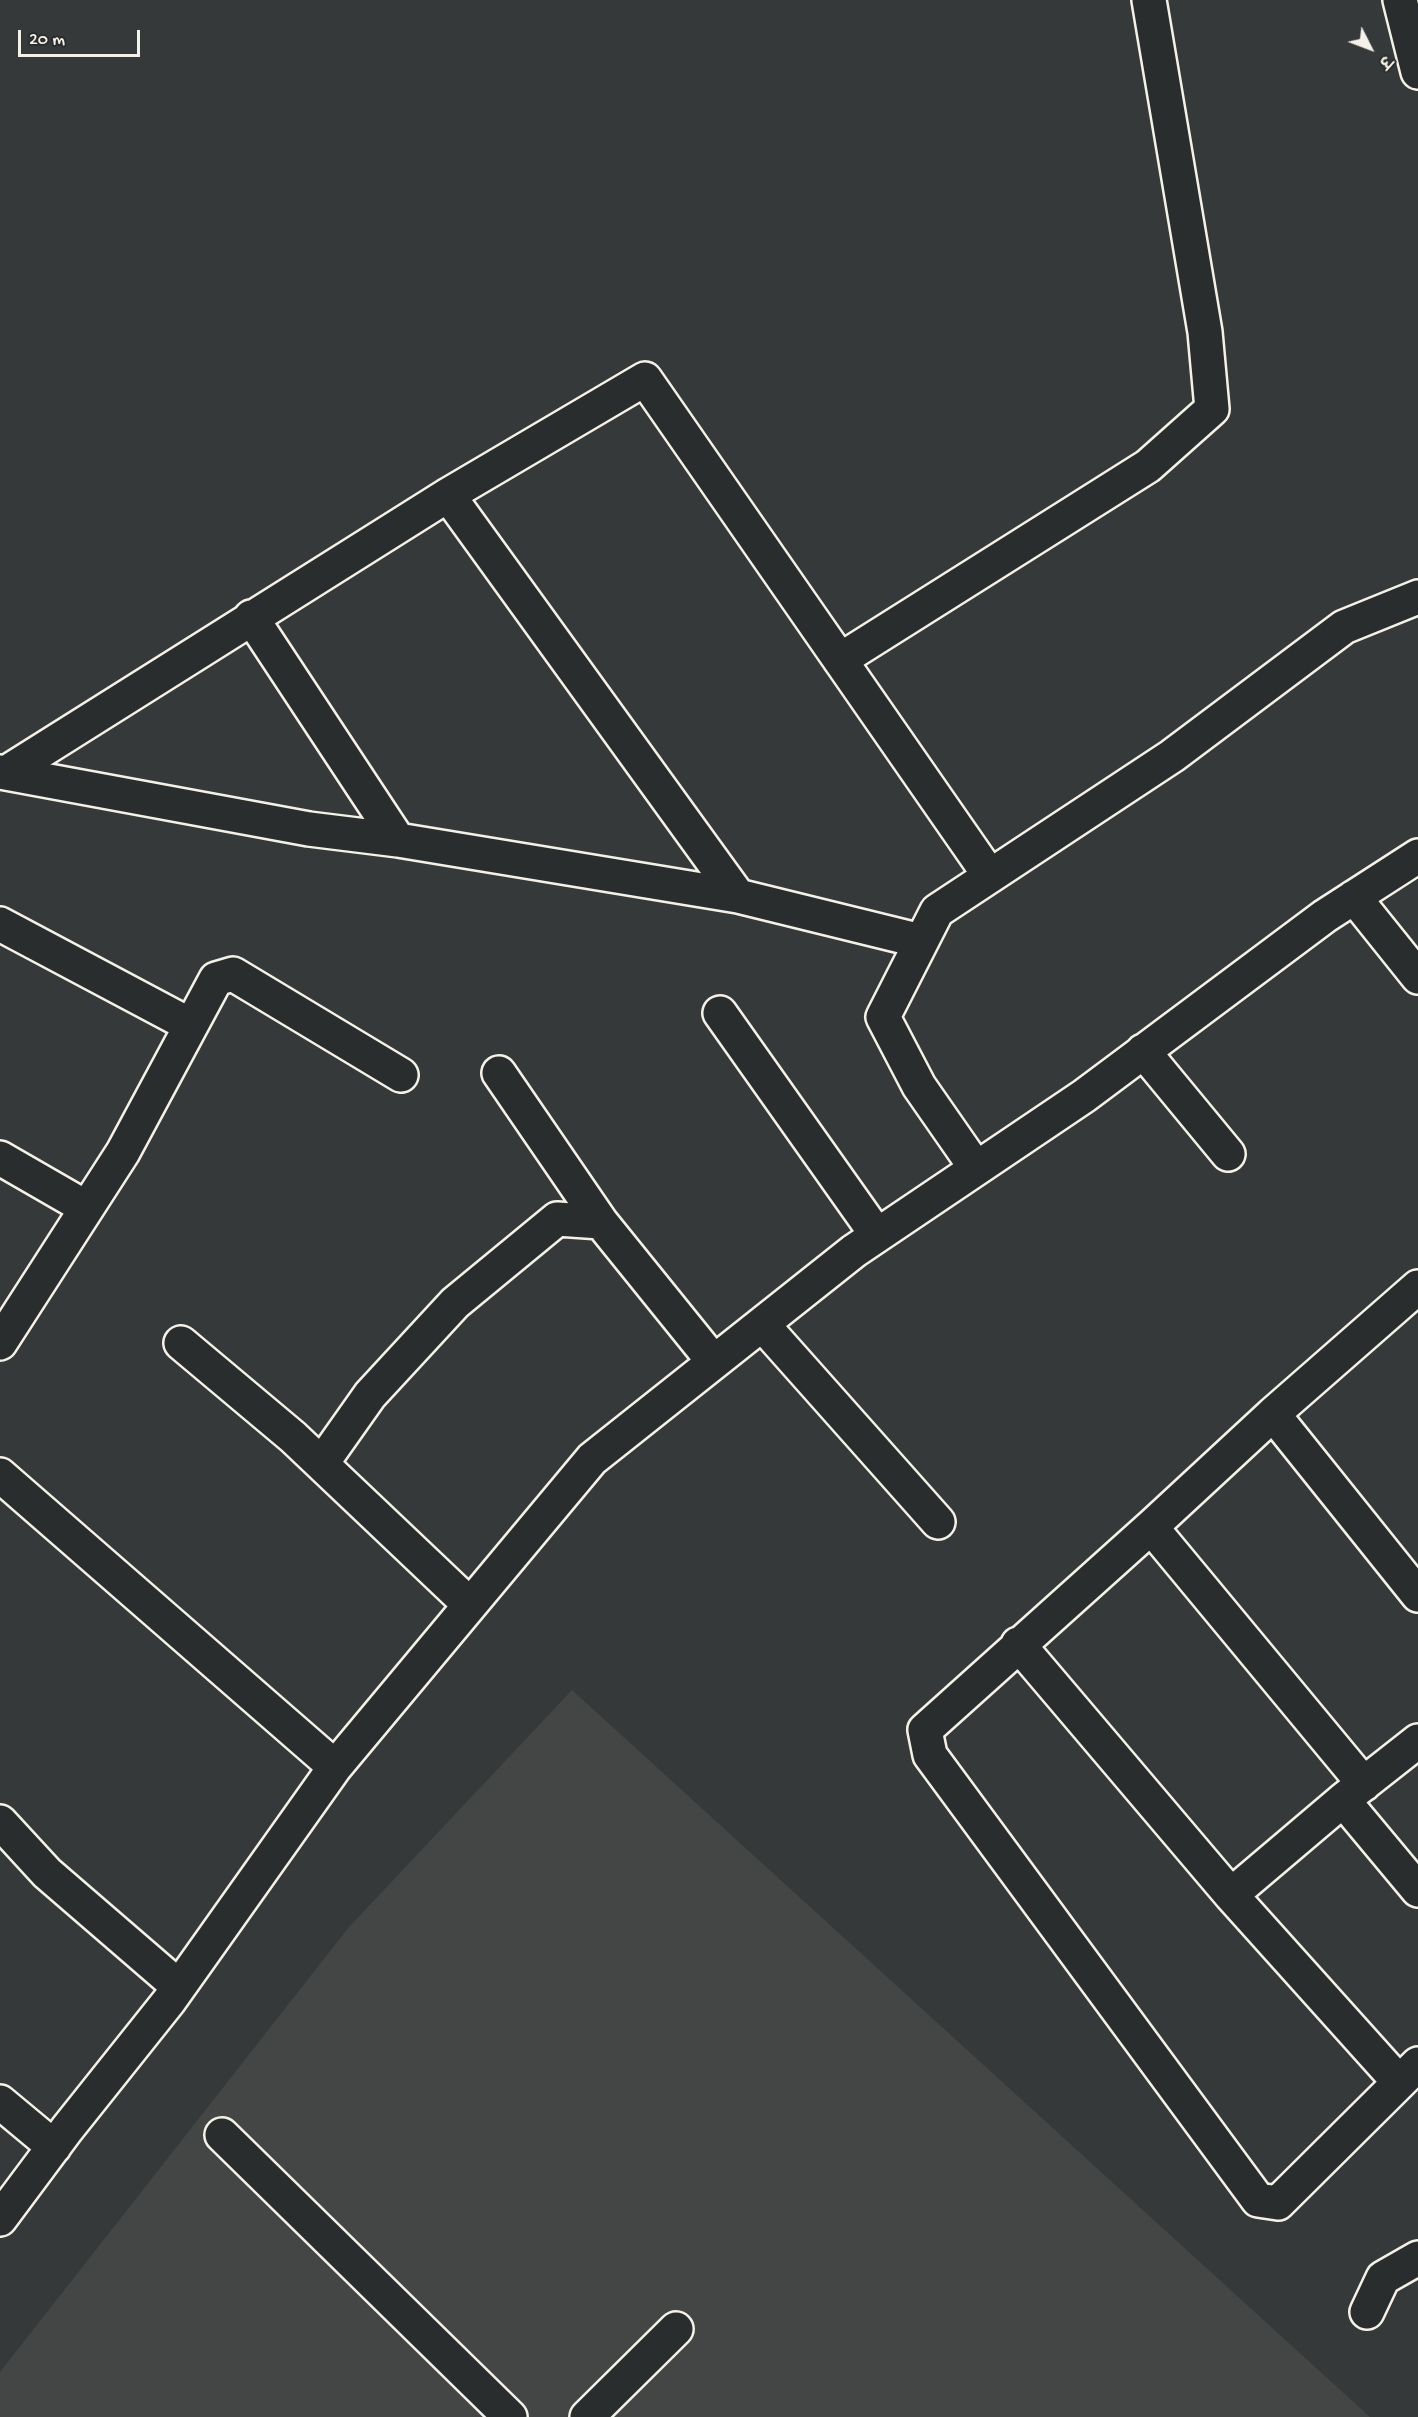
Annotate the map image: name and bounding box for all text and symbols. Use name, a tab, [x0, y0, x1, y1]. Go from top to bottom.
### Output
scale bar	[21, 18, 142, 56]
north arrow	[1340, 18, 1400, 78]
text: 20 m	[29, 30, 65, 51]
text: उ	[1373, 50, 1394, 71]

